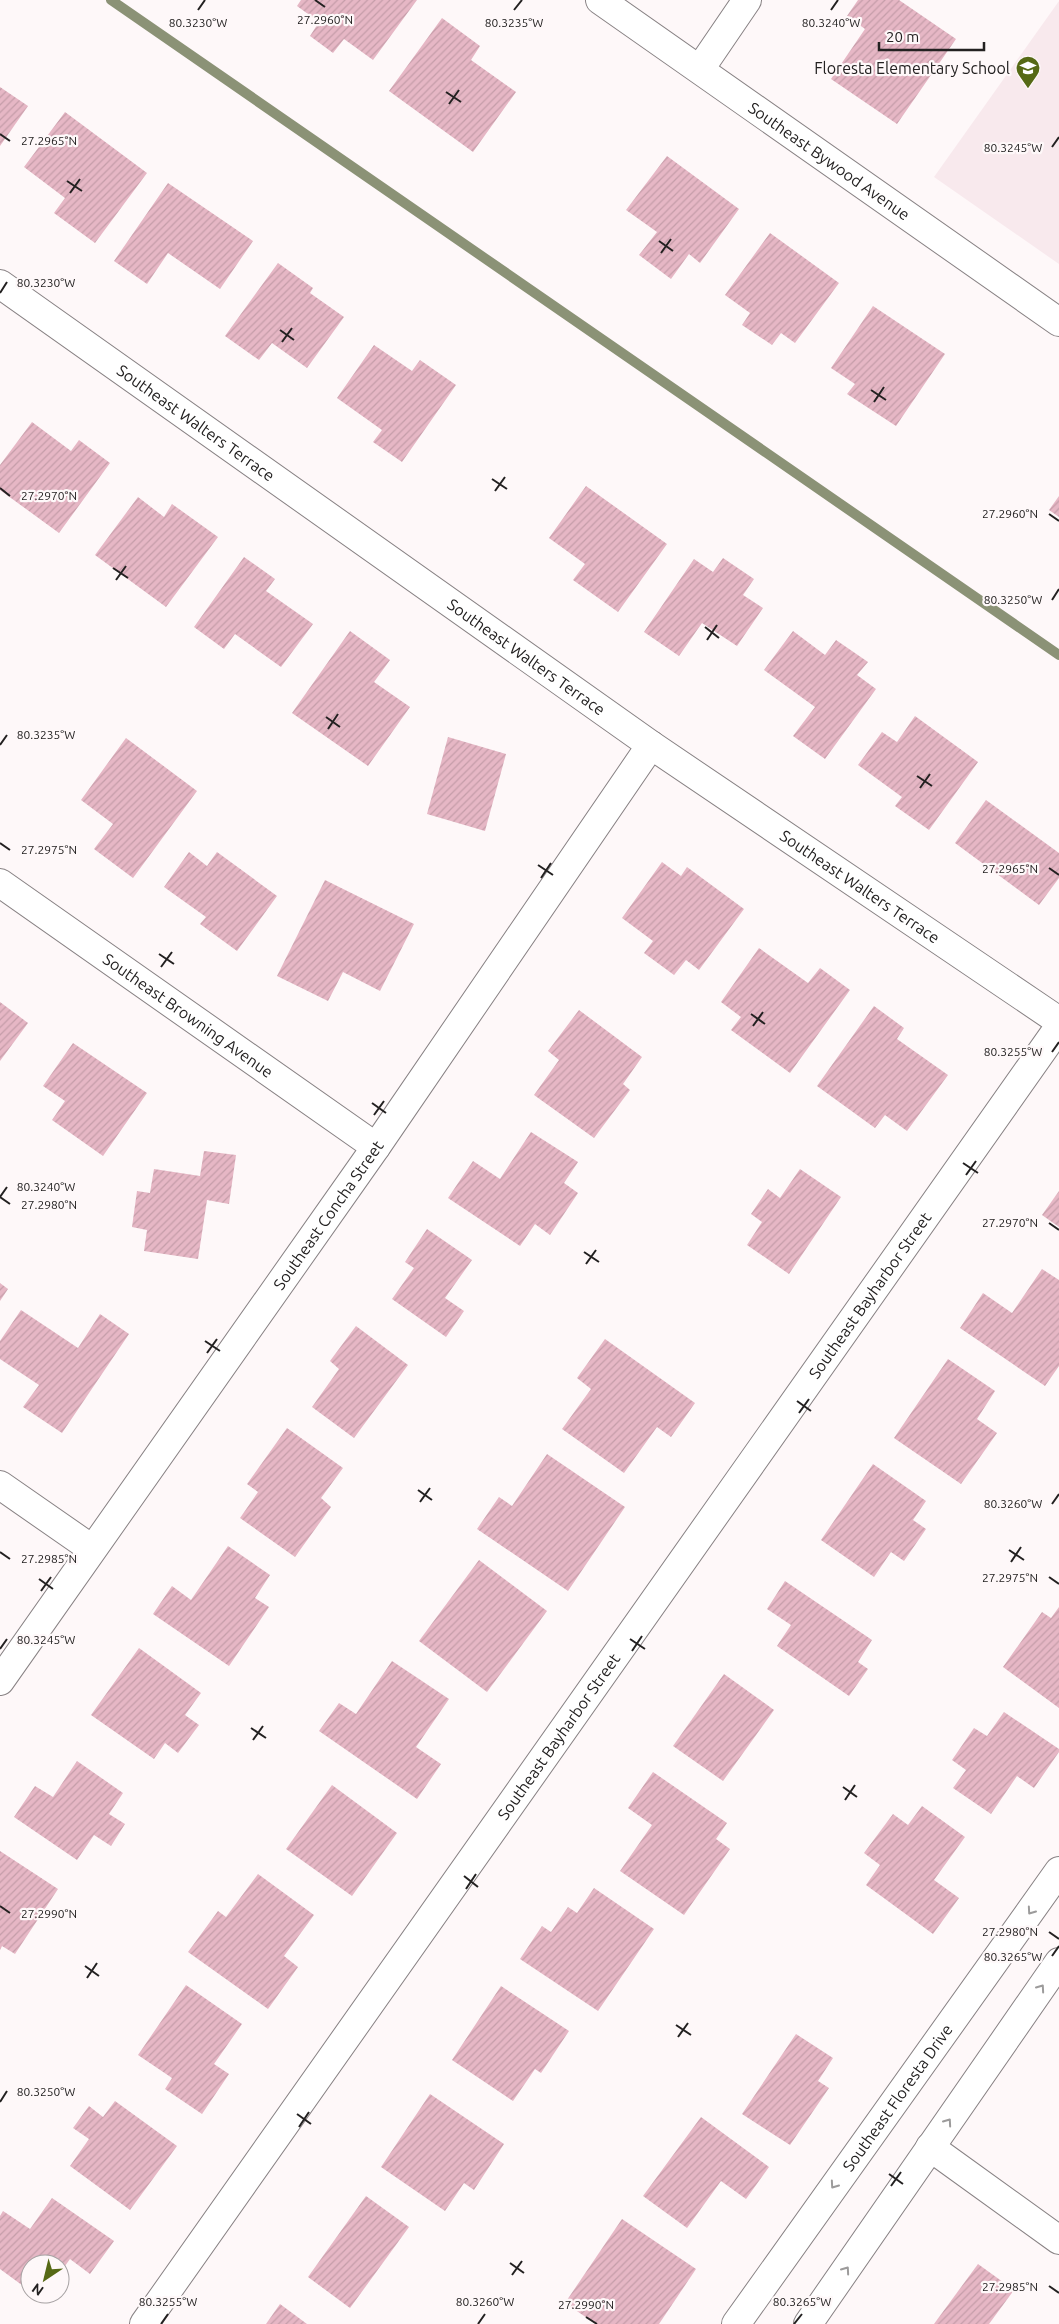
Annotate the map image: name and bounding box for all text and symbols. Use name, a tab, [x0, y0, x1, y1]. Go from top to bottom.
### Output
text: 27.2960°N	[297, 13, 353, 26]
text: 80.3230°W	[169, 16, 227, 29]
text: 80.3235°W	[485, 16, 543, 29]
text: 80.3240°W	[802, 16, 860, 29]
scale bar	[879, 20, 984, 52]
text: 20 m	[886, 28, 919, 45]
school or university icon: Floresta Elementary School	[1015, 55, 1041, 89]
place label: Floresta Elementary School	[814, 59, 1010, 77]
street label: Southeast Bywood Avenue	[745, 98, 913, 223]
text: 27.2965°N	[21, 134, 77, 147]
text: 80.3245°W	[984, 141, 1042, 154]
text: 80.3230°W	[17, 276, 75, 289]
street label: Southeast Walters Terrace	[114, 361, 278, 485]
text: 27.2970°N	[21, 489, 77, 502]
text: 27.2960°N	[982, 507, 1038, 520]
text: 80.3250°W	[984, 593, 1042, 606]
street label: Southeast Walters Terrace	[444, 595, 609, 719]
text: 80.3235°W	[17, 728, 75, 741]
street label: Southeast Walters Terrace	[777, 826, 943, 947]
text: 27.2975°N	[21, 843, 77, 856]
text: 27.2965°N	[982, 862, 1038, 875]
street label: Southeast Browning Avenue	[100, 949, 277, 1081]
text: 80.3255°W	[984, 1045, 1042, 1058]
street label: Southeast Concha Street	[270, 1137, 387, 1293]
text: 80.3240°W	[17, 1180, 75, 1193]
text: 27.2980°N	[21, 1198, 77, 1211]
street label: Southeast Bayharbor Street	[805, 1208, 935, 1382]
text: 27.2970°N	[982, 1216, 1038, 1229]
text: 80.3260°W	[984, 1497, 1042, 1510]
text: 27.2985°N	[21, 1552, 77, 1565]
text: 27.2975°N	[982, 1571, 1038, 1584]
text: 80.3245°W	[17, 1633, 75, 1646]
street label: Southeast Bayharbor Street	[494, 1649, 624, 1823]
one-way arrow	[1028, 1905, 1037, 1915]
text: 27.2990°N	[21, 1907, 77, 1920]
text: 27.2980°N	[982, 1925, 1038, 1938]
text: 80.3265°W	[984, 1950, 1042, 1963]
one-way arrow	[1035, 1984, 1044, 1994]
street label: Southeast Floresta Drive	[839, 2021, 956, 2175]
text: 80.3250°W	[17, 2085, 75, 2098]
one-way arrow	[942, 2118, 951, 2127]
one-way arrow	[831, 2179, 840, 2189]
north arrow	[20, 2254, 70, 2304]
one-way arrow	[840, 2266, 849, 2275]
text: N	[29, 2280, 46, 2299]
text: 27.2985°N	[982, 2280, 1038, 2293]
text: 80.3255°W	[139, 2295, 197, 2308]
text: 80.3260°W	[456, 2295, 514, 2308]
text: 80.3265°W	[773, 2295, 831, 2308]
text: 27.2990°N	[558, 2298, 614, 2311]

